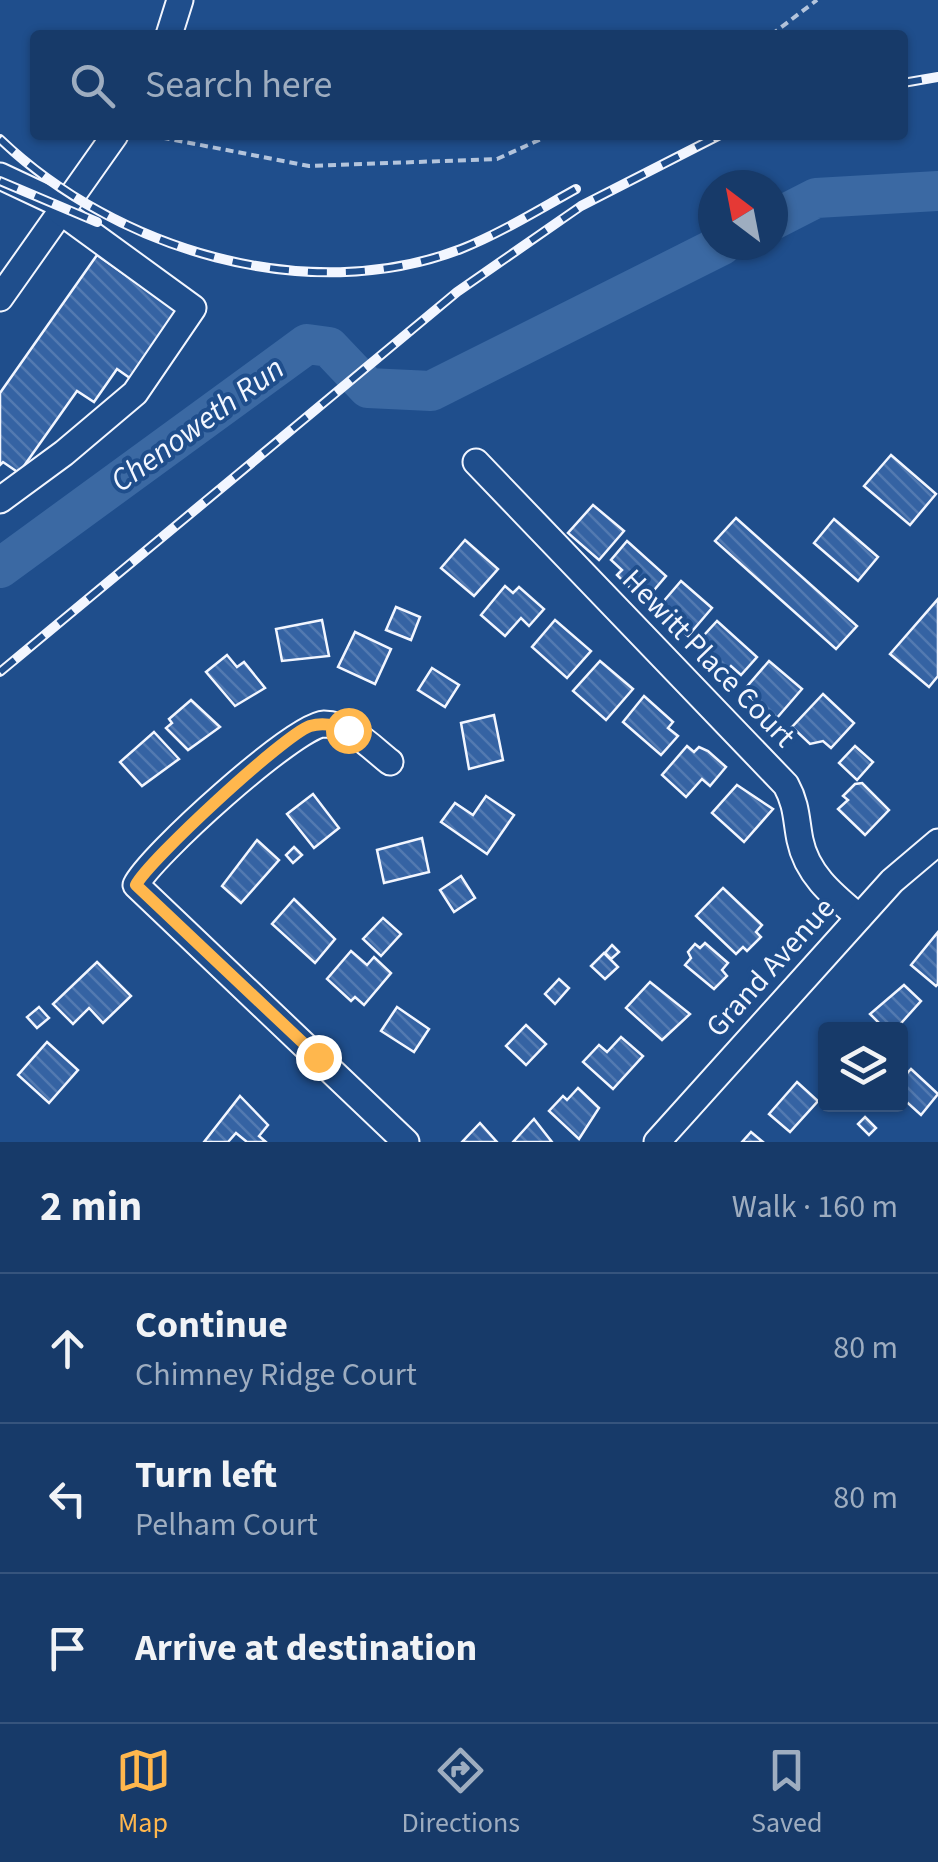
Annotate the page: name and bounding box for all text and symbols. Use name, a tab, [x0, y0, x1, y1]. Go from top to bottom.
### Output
search box	[30, 30, 908, 140]
icon: search	[65, 58, 120, 113]
text: Search here	[145, 58, 332, 112]
north arrow	[698, 170, 788, 260]
water label: Chenoweth Run	[101, 346, 294, 504]
street label: Hewitt Place Court	[612, 560, 805, 757]
route start	[326, 708, 372, 754]
street label: Grand Avenue	[696, 888, 845, 1047]
map controls	[818, 1022, 908, 1112]
button: layers	[818, 1022, 908, 1112]
route end	[296, 1035, 342, 1081]
text: 2 min	[40, 1177, 142, 1237]
text: Walk · 160 m	[732, 1184, 898, 1230]
text: Continue	[135, 1298, 288, 1352]
icon: ahead	[40, 1321, 95, 1376]
text: 80 m	[833, 1325, 898, 1371]
text: Chimney Ridge Court	[135, 1352, 417, 1398]
text: Turn left	[135, 1448, 277, 1502]
icon: left	[40, 1471, 95, 1526]
text: 80 m	[833, 1475, 898, 1521]
text: Pelham Court	[135, 1502, 318, 1548]
icon: arrive	[40, 1621, 95, 1676]
text: Arrive at destination	[135, 1621, 477, 1675]
tab: Map	[116, 1743, 171, 1843]
tab: Directions	[402, 1743, 520, 1843]
tab: Saved	[751, 1743, 822, 1843]

